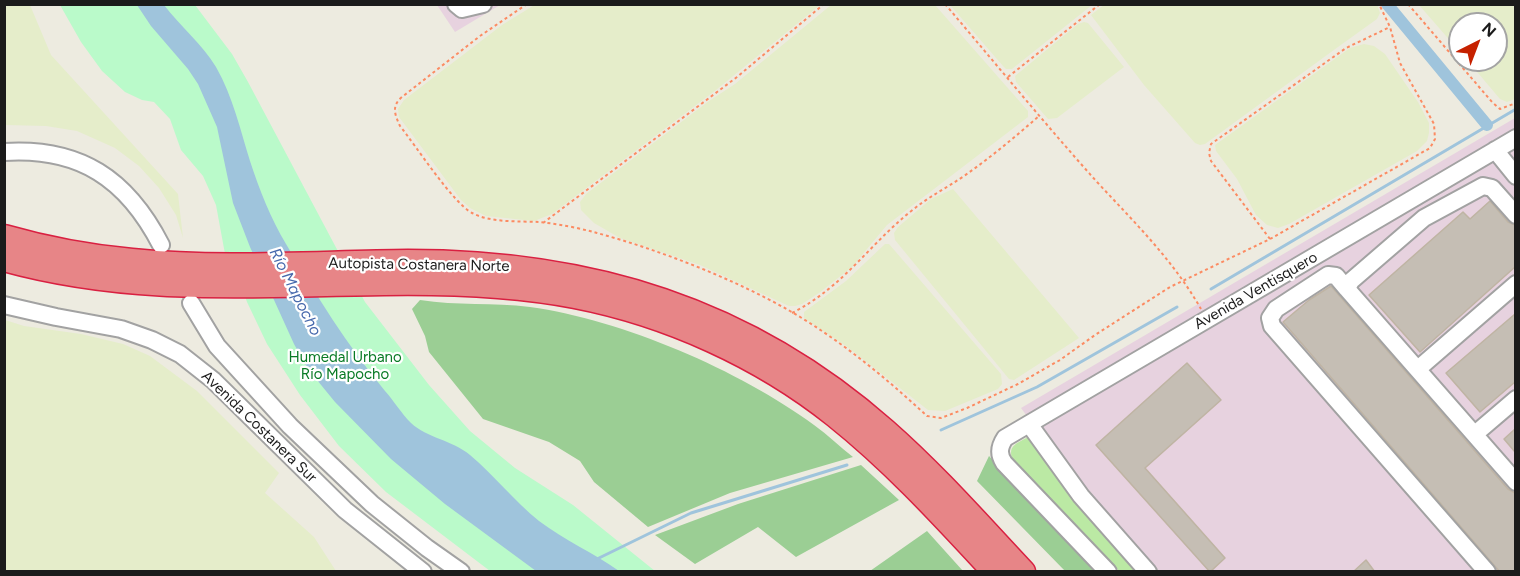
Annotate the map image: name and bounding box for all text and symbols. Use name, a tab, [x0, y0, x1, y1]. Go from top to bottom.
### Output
north arrow	[1448, 12, 1508, 72]
text: N	[1478, 19, 1500, 41]
water label: Río Mapocho	[265, 245, 325, 339]
street label: Avenida Ventisquero	[1191, 248, 1321, 334]
street label: Autopista Costanera Norte	[328, 254, 510, 276]
park label: Humedal Urbano Río Mapocho	[288, 349, 402, 384]
street label: Avenida Costanera Sur	[198, 367, 320, 487]

